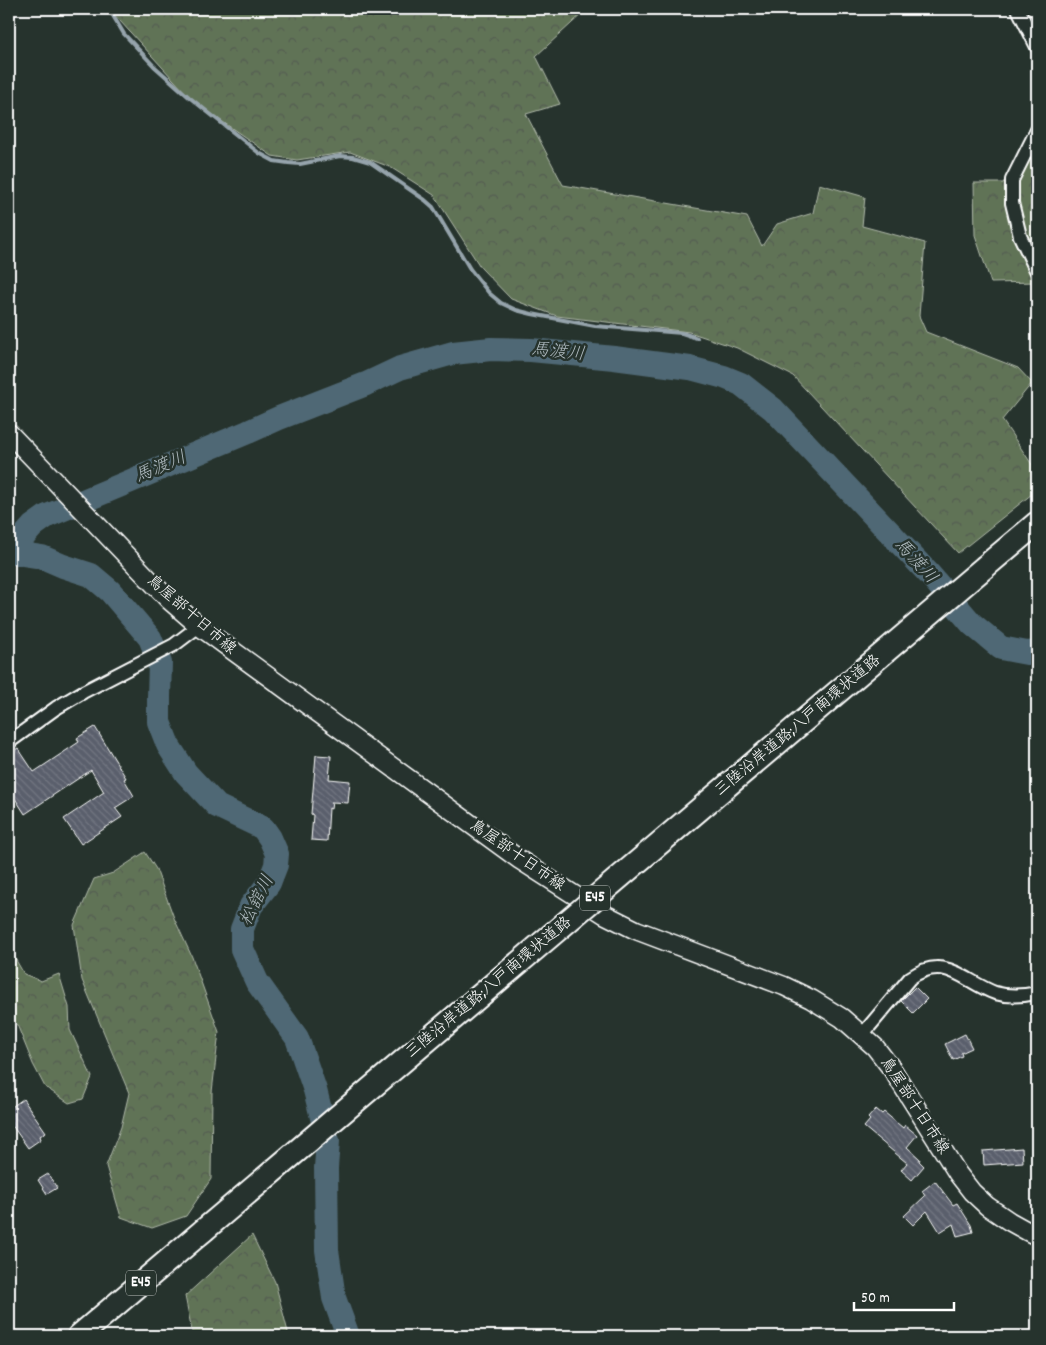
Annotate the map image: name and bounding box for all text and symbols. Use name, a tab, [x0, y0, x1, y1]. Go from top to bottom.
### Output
water label: 馬渡川	[530, 338, 586, 368]
water label: 馬渡川	[131, 446, 191, 490]
water label: 馬渡川	[888, 534, 942, 590]
street label: 鳥屋部十日市線	[141, 570, 241, 660]
street label: 三陸沿岸道路;八戸南環状道路	[710, 650, 886, 802]
street label: 鳥屋部十日市線	[465, 814, 569, 898]
water label: 松舘川	[235, 871, 281, 931]
road number: E45	[580, 886, 610, 910]
street label: 三陸沿岸道路;八戸南環状道路	[401, 912, 577, 1064]
street label: 鳥屋部十日市線	[874, 1053, 954, 1159]
road number: E45	[126, 1270, 156, 1296]
scale bar	[854, 1280, 954, 1312]
text: 50 m	[861, 1288, 890, 1310]

